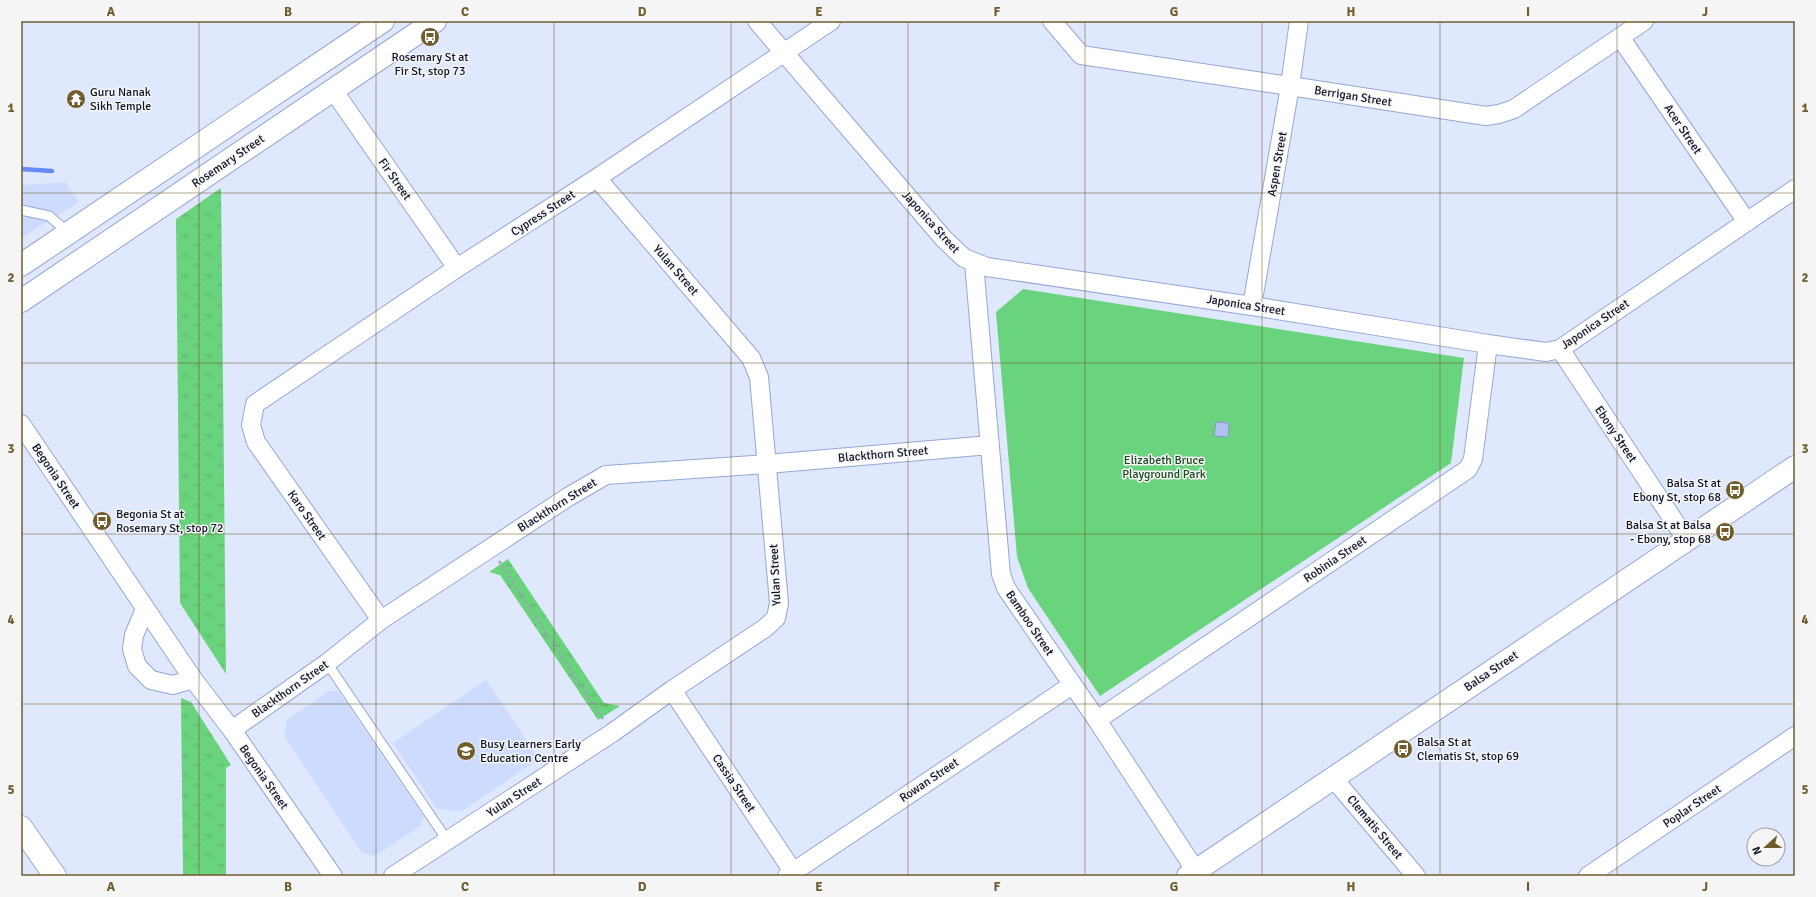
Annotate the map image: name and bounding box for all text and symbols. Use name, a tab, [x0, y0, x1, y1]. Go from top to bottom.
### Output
text: A	[107, 4, 116, 20]
text: B	[284, 4, 292, 20]
text: C	[461, 4, 469, 20]
text: D	[638, 4, 647, 20]
text: E	[815, 4, 823, 20]
text: F	[994, 4, 1001, 20]
text: G	[1170, 4, 1178, 20]
text: H	[1347, 4, 1355, 20]
text: I	[1526, 4, 1530, 20]
text: J	[1702, 4, 1708, 20]
bus stop icon: Rosemary St at Fir St, stop 73	[419, 26, 441, 48]
place label: Rosemary St at Fir St, stop 73	[392, 50, 468, 79]
street label: Berrigan Street	[1313, 83, 1393, 110]
place label: Guru Nanak Sikh Temple	[90, 85, 151, 114]
temple icon: Guru Nanak Sikh Temple	[65, 88, 87, 110]
text: 1	[7, 100, 15, 116]
text: 1	[1801, 100, 1809, 116]
street label: Acer Street	[1660, 101, 1705, 157]
street label: Aspen Street	[1264, 131, 1291, 198]
street label: Rosemary Street	[189, 132, 267, 191]
street label: Fir Street	[375, 155, 414, 203]
street label: Cypress Street	[508, 187, 578, 240]
street label: Japonica Street	[899, 188, 963, 257]
street label: Yulan Street	[650, 242, 702, 299]
text: 2	[7, 270, 15, 286]
text: 2	[1801, 270, 1809, 286]
street label: Japonica Street	[1206, 292, 1286, 319]
street label: Japonica Street	[1558, 296, 1632, 353]
street label: Ebony Street	[1591, 403, 1640, 466]
text: 3	[7, 441, 15, 457]
street label: Begonia Street	[28, 441, 83, 512]
text: 3	[1801, 441, 1809, 457]
street label: Blackthorn Street	[837, 443, 929, 466]
park label: Elizabeth Bruce Playground Park	[1122, 453, 1206, 482]
street label: Blackthorn Street	[515, 475, 600, 536]
place label: Balsa St at Ebony St, stop 68	[1633, 476, 1721, 505]
bus stop icon: Balsa St at Ebony St, stop 68	[1724, 479, 1746, 501]
street label: Karo Street	[284, 487, 329, 543]
place label: Begonia St at Rosemary St, stop 72	[116, 507, 223, 536]
bus stop icon: Begonia St at Rosemary St, stop 72	[91, 510, 113, 532]
place label: Balsa St at Balsa - Ebony, stop 68	[1626, 518, 1711, 547]
bus stop icon: Balsa St at Balsa - Ebony, stop 68	[1714, 521, 1736, 543]
street label: Robinia Street	[1301, 533, 1370, 586]
street label: Yulan Street	[766, 544, 785, 606]
street label: Bamboo Street	[1002, 588, 1057, 659]
text: 4	[7, 612, 15, 628]
text: 4	[1801, 612, 1809, 628]
street label: Balsa Street	[1461, 648, 1521, 695]
street label: Blackthorn Street	[249, 657, 332, 721]
place label: Balsa St at Clematis St, stop 69	[1417, 735, 1519, 764]
place label: Busy Learners Early Education Centre	[480, 737, 581, 766]
bus stop icon: Balsa St at Clematis St, stop 69	[1392, 738, 1414, 760]
school or university icon: Busy Learners Early Education Centre	[455, 740, 477, 762]
street label: Begonia Street	[236, 742, 291, 813]
street label: Cassia Street	[709, 751, 759, 815]
street label: Rowan Street	[897, 755, 962, 806]
street label: Yulan Street	[484, 774, 544, 821]
street label: Poplar Street	[1660, 781, 1724, 831]
text: 5	[7, 782, 15, 798]
text: 5	[1801, 782, 1809, 798]
street label: Clematis Street	[1344, 792, 1406, 862]
north arrow	[1746, 827, 1786, 867]
text: N	[1750, 845, 1765, 857]
text: A	[107, 879, 116, 895]
text: B	[284, 879, 292, 895]
text: C	[461, 879, 469, 895]
text: D	[638, 879, 647, 895]
text: E	[815, 879, 823, 895]
text: F	[994, 879, 1001, 895]
text: G	[1170, 879, 1178, 895]
text: H	[1347, 879, 1355, 895]
text: I	[1526, 879, 1530, 895]
text: J	[1702, 879, 1708, 895]

